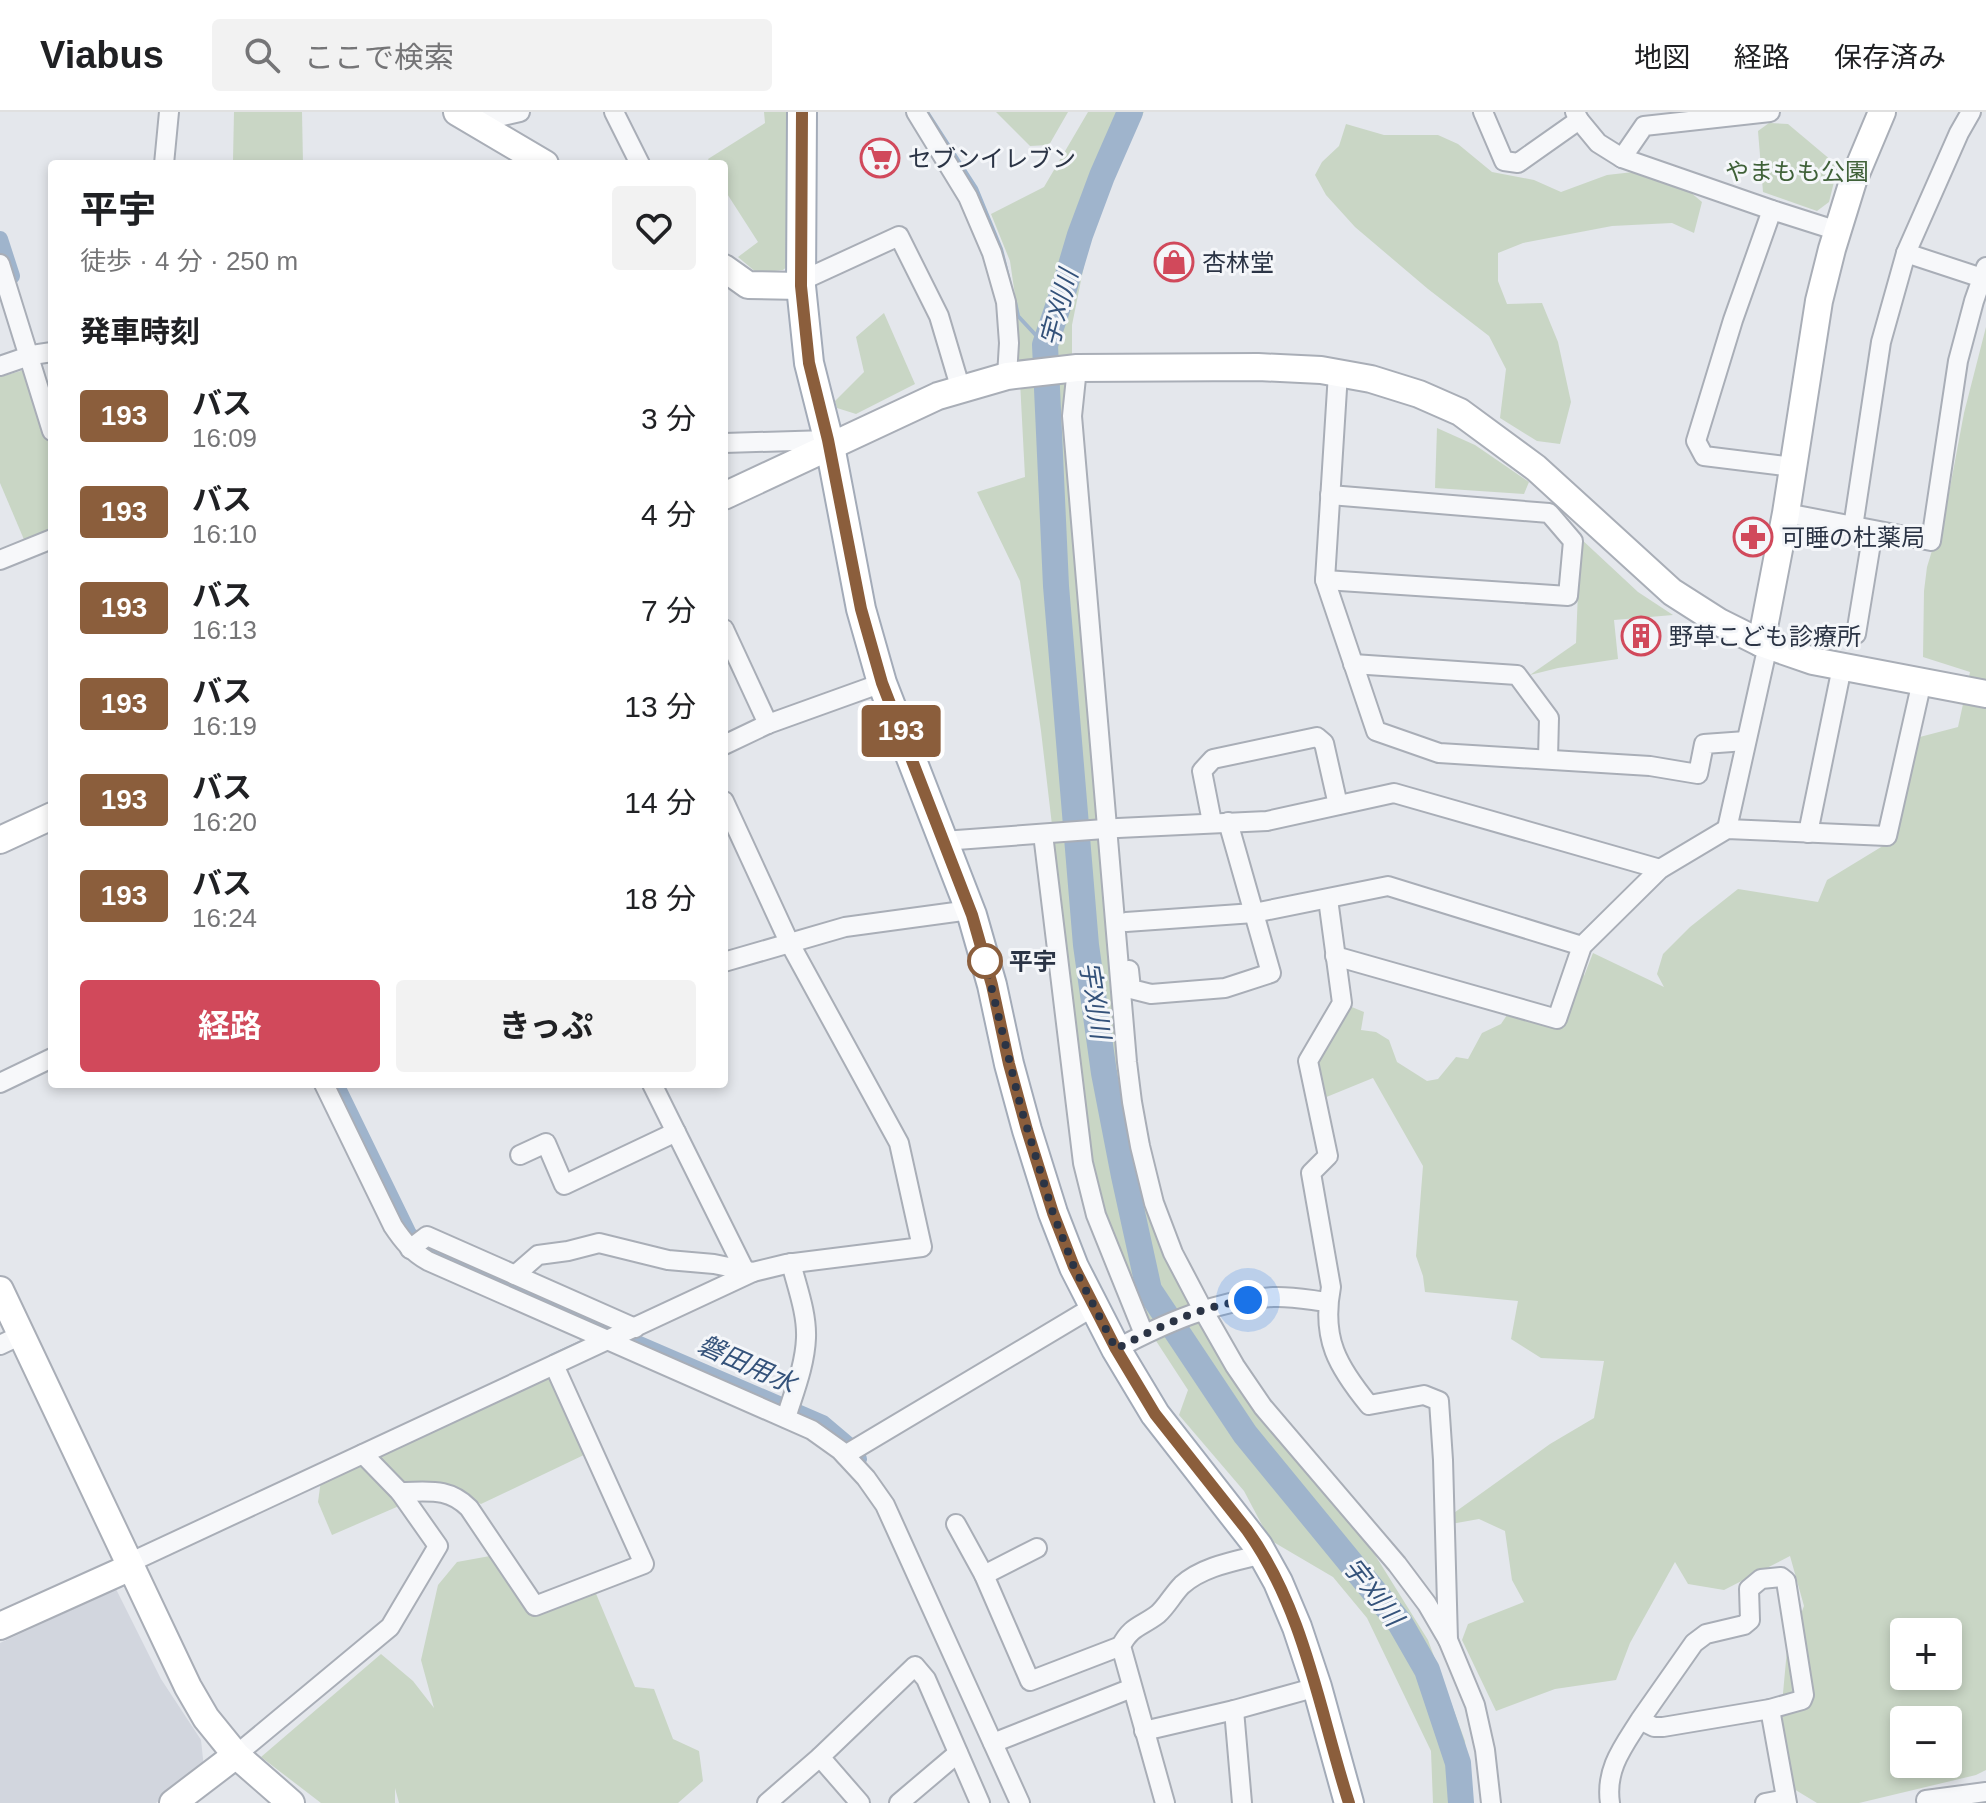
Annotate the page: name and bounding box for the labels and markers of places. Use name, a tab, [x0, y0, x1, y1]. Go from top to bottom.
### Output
supermarket icon: セブンイレブン	[859, 137, 901, 179]
place label: セブンイレブン	[908, 145, 1076, 172]
shop icon: 杏林堂	[1153, 241, 1195, 283]
place label: 杏林堂	[1202, 249, 1274, 276]
pharmacy icon: 可睡の杜薬局	[1732, 516, 1774, 558]
place label: 可睡の杜薬局	[1781, 524, 1925, 551]
building icon: 野草こども診療所	[1620, 615, 1662, 657]
place label: 野草こども診療所	[1669, 623, 1861, 650]
marker: 平宇	[968, 944, 1002, 978]
place label: 平宇	[1009, 948, 1057, 975]

